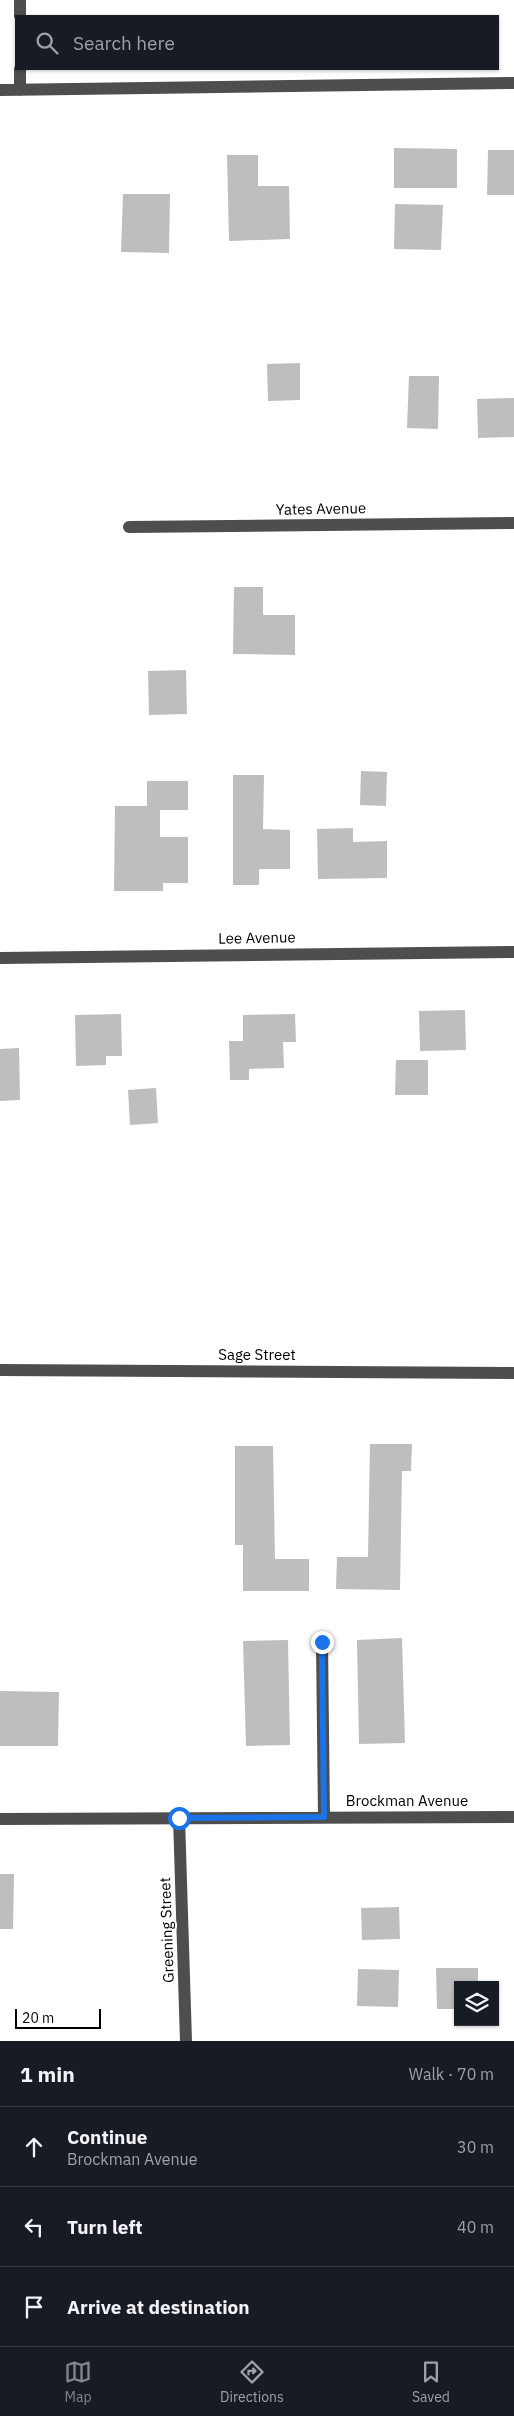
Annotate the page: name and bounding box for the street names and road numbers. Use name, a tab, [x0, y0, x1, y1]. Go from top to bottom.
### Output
street label: Yates Avenue	[276, 498, 366, 519]
street label: Lee Avenue	[218, 927, 296, 948]
street label: Sage Street	[218, 1345, 296, 1364]
street label: Brockman Avenue	[346, 1791, 468, 1810]
street label: Greening Street	[155, 1877, 178, 1983]

